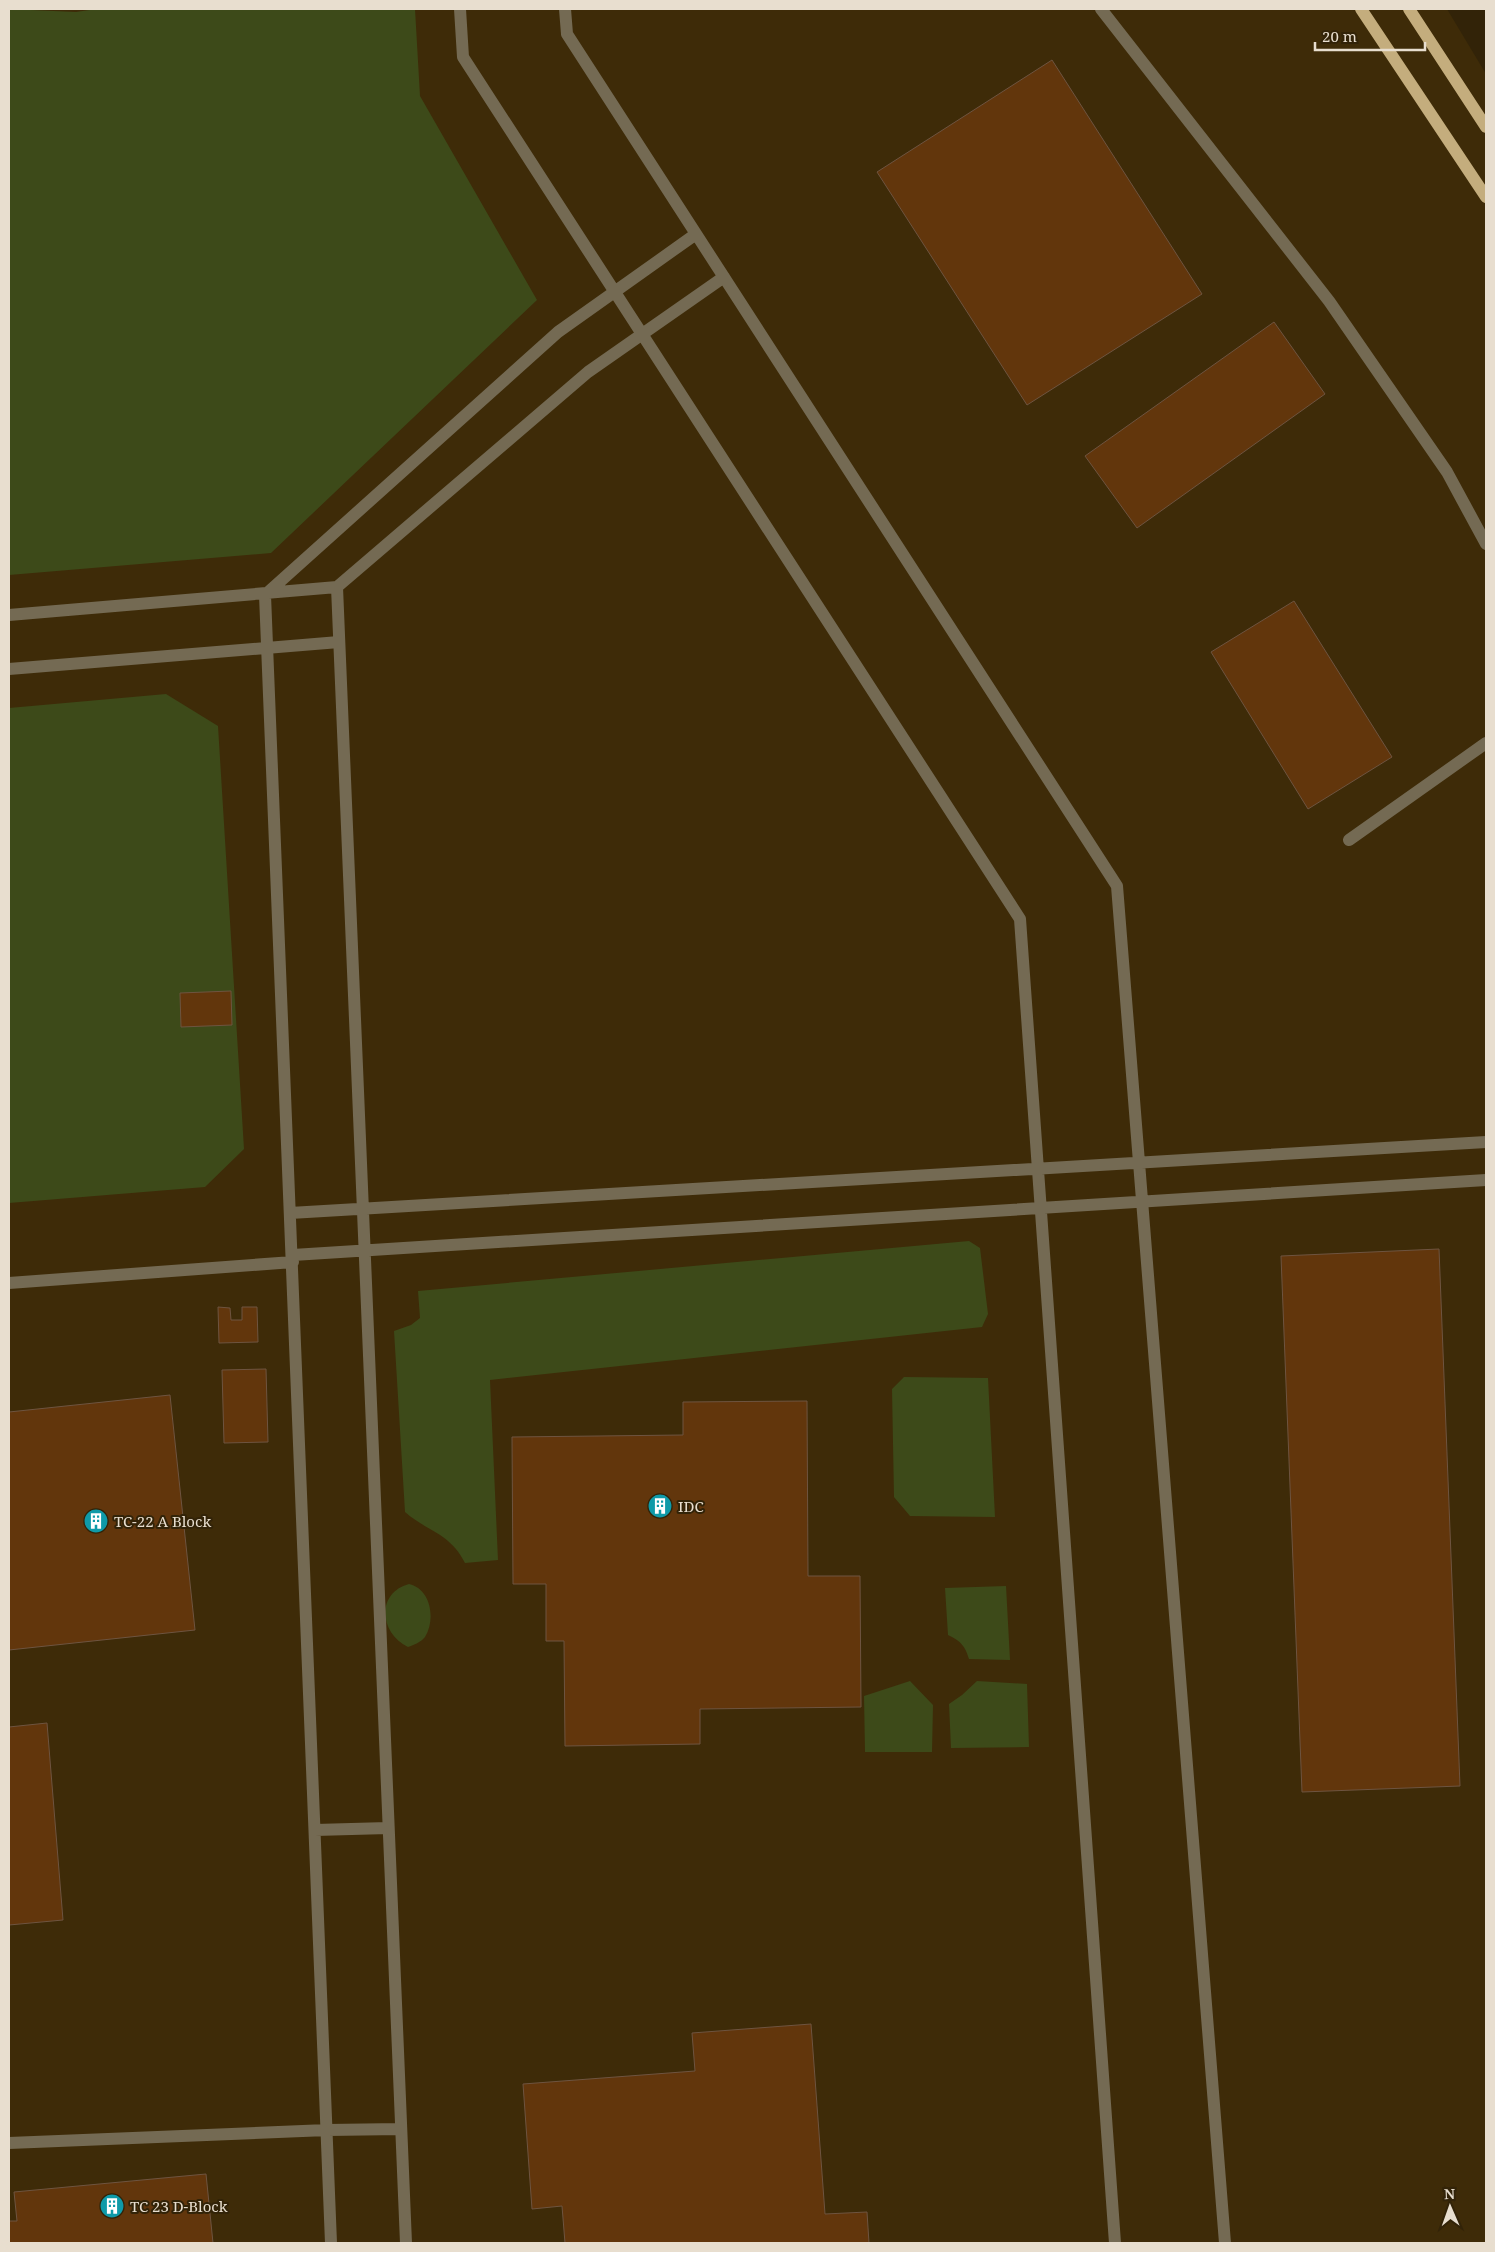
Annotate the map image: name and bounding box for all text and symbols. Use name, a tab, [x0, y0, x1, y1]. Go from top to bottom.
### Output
scale bar	[1315, 20, 1425, 52]
text: 20 m	[1322, 26, 1357, 46]
building icon: IDC	[647, 1493, 673, 1519]
place label: IDC	[678, 1496, 704, 1516]
building icon: TC-22 A Block	[83, 1508, 109, 1534]
place label: TC-22 A Block	[114, 1511, 211, 1531]
north arrow	[1425, 2182, 1475, 2232]
text: N	[1444, 2184, 1455, 2203]
building icon: TC 23 D-Block	[99, 2193, 125, 2219]
place label: TC 23 D-Block	[130, 2196, 228, 2216]

